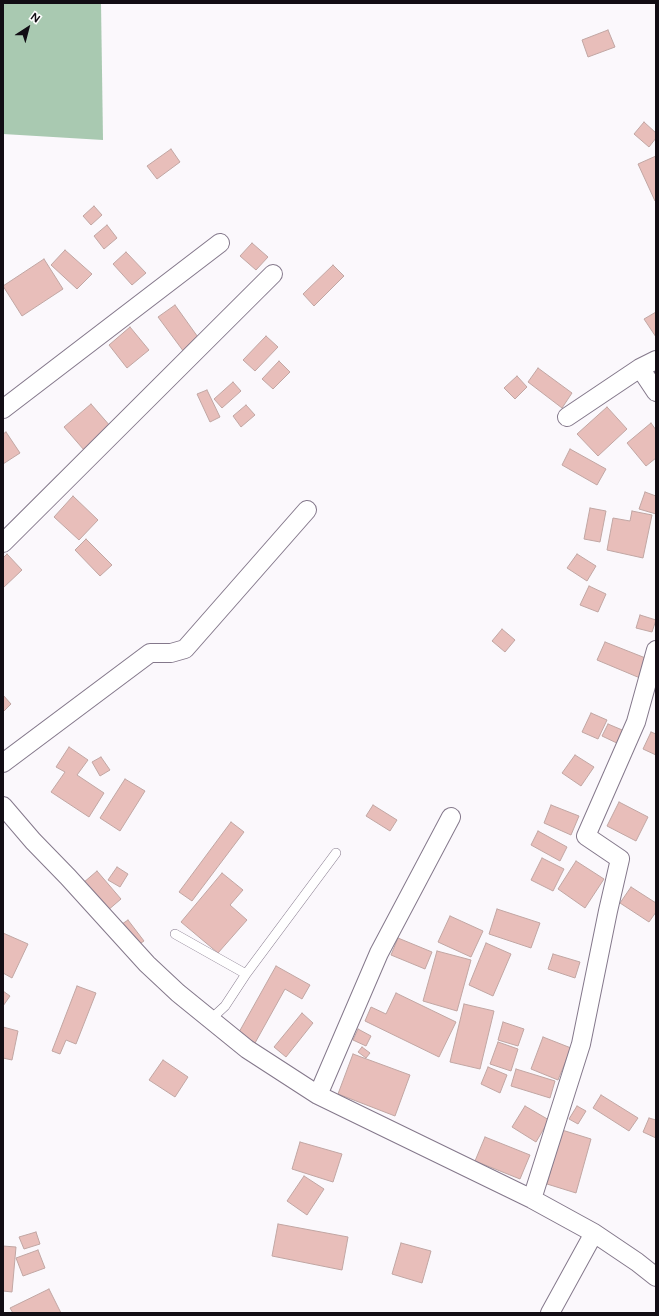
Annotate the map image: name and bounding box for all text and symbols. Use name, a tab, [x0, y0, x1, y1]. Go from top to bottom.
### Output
north arrow	[8, 8, 48, 48]
text: N	[28, 10, 43, 26]

